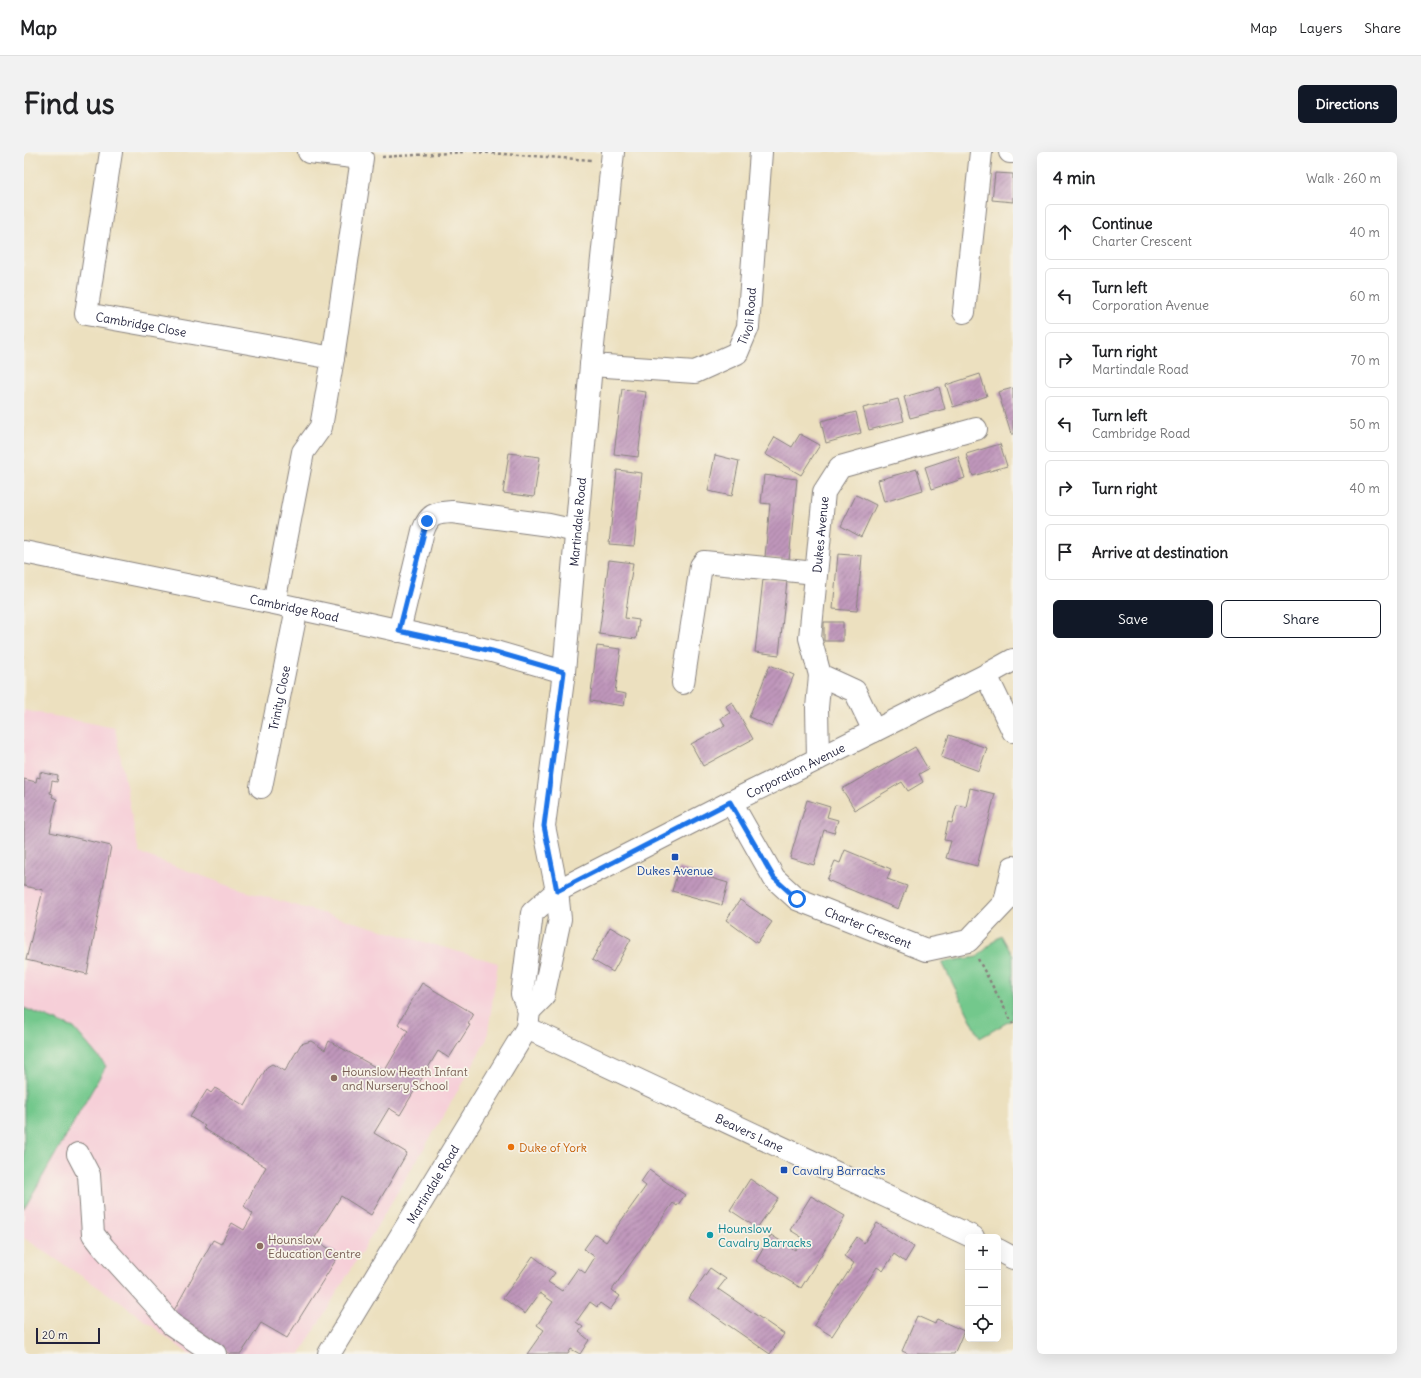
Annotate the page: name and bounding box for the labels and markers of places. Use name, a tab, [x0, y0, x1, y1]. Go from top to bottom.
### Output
marker: Dukes Avenue	[670, 852, 680, 862]
place label: Dukes Avenue	[637, 863, 713, 878]
place label: Hounslow Heath Infant and Nursery School	[342, 1064, 468, 1093]
marker: Hounslow Heath Infant and Nursery School	[329, 1073, 339, 1083]
place label: Duke of York	[519, 1140, 587, 1155]
marker: Duke of York	[506, 1142, 516, 1152]
place label: Cavalry Barracks	[792, 1163, 885, 1178]
marker: Cavalry Barracks	[779, 1165, 789, 1175]
place label: Hounslow Cavalry Barracks	[718, 1221, 811, 1250]
marker: Hounslow Cavalry Barracks	[705, 1230, 715, 1240]
place label: Hounslow Education Centre	[268, 1232, 361, 1261]
marker: Hounslow Education Centre	[255, 1241, 265, 1251]

